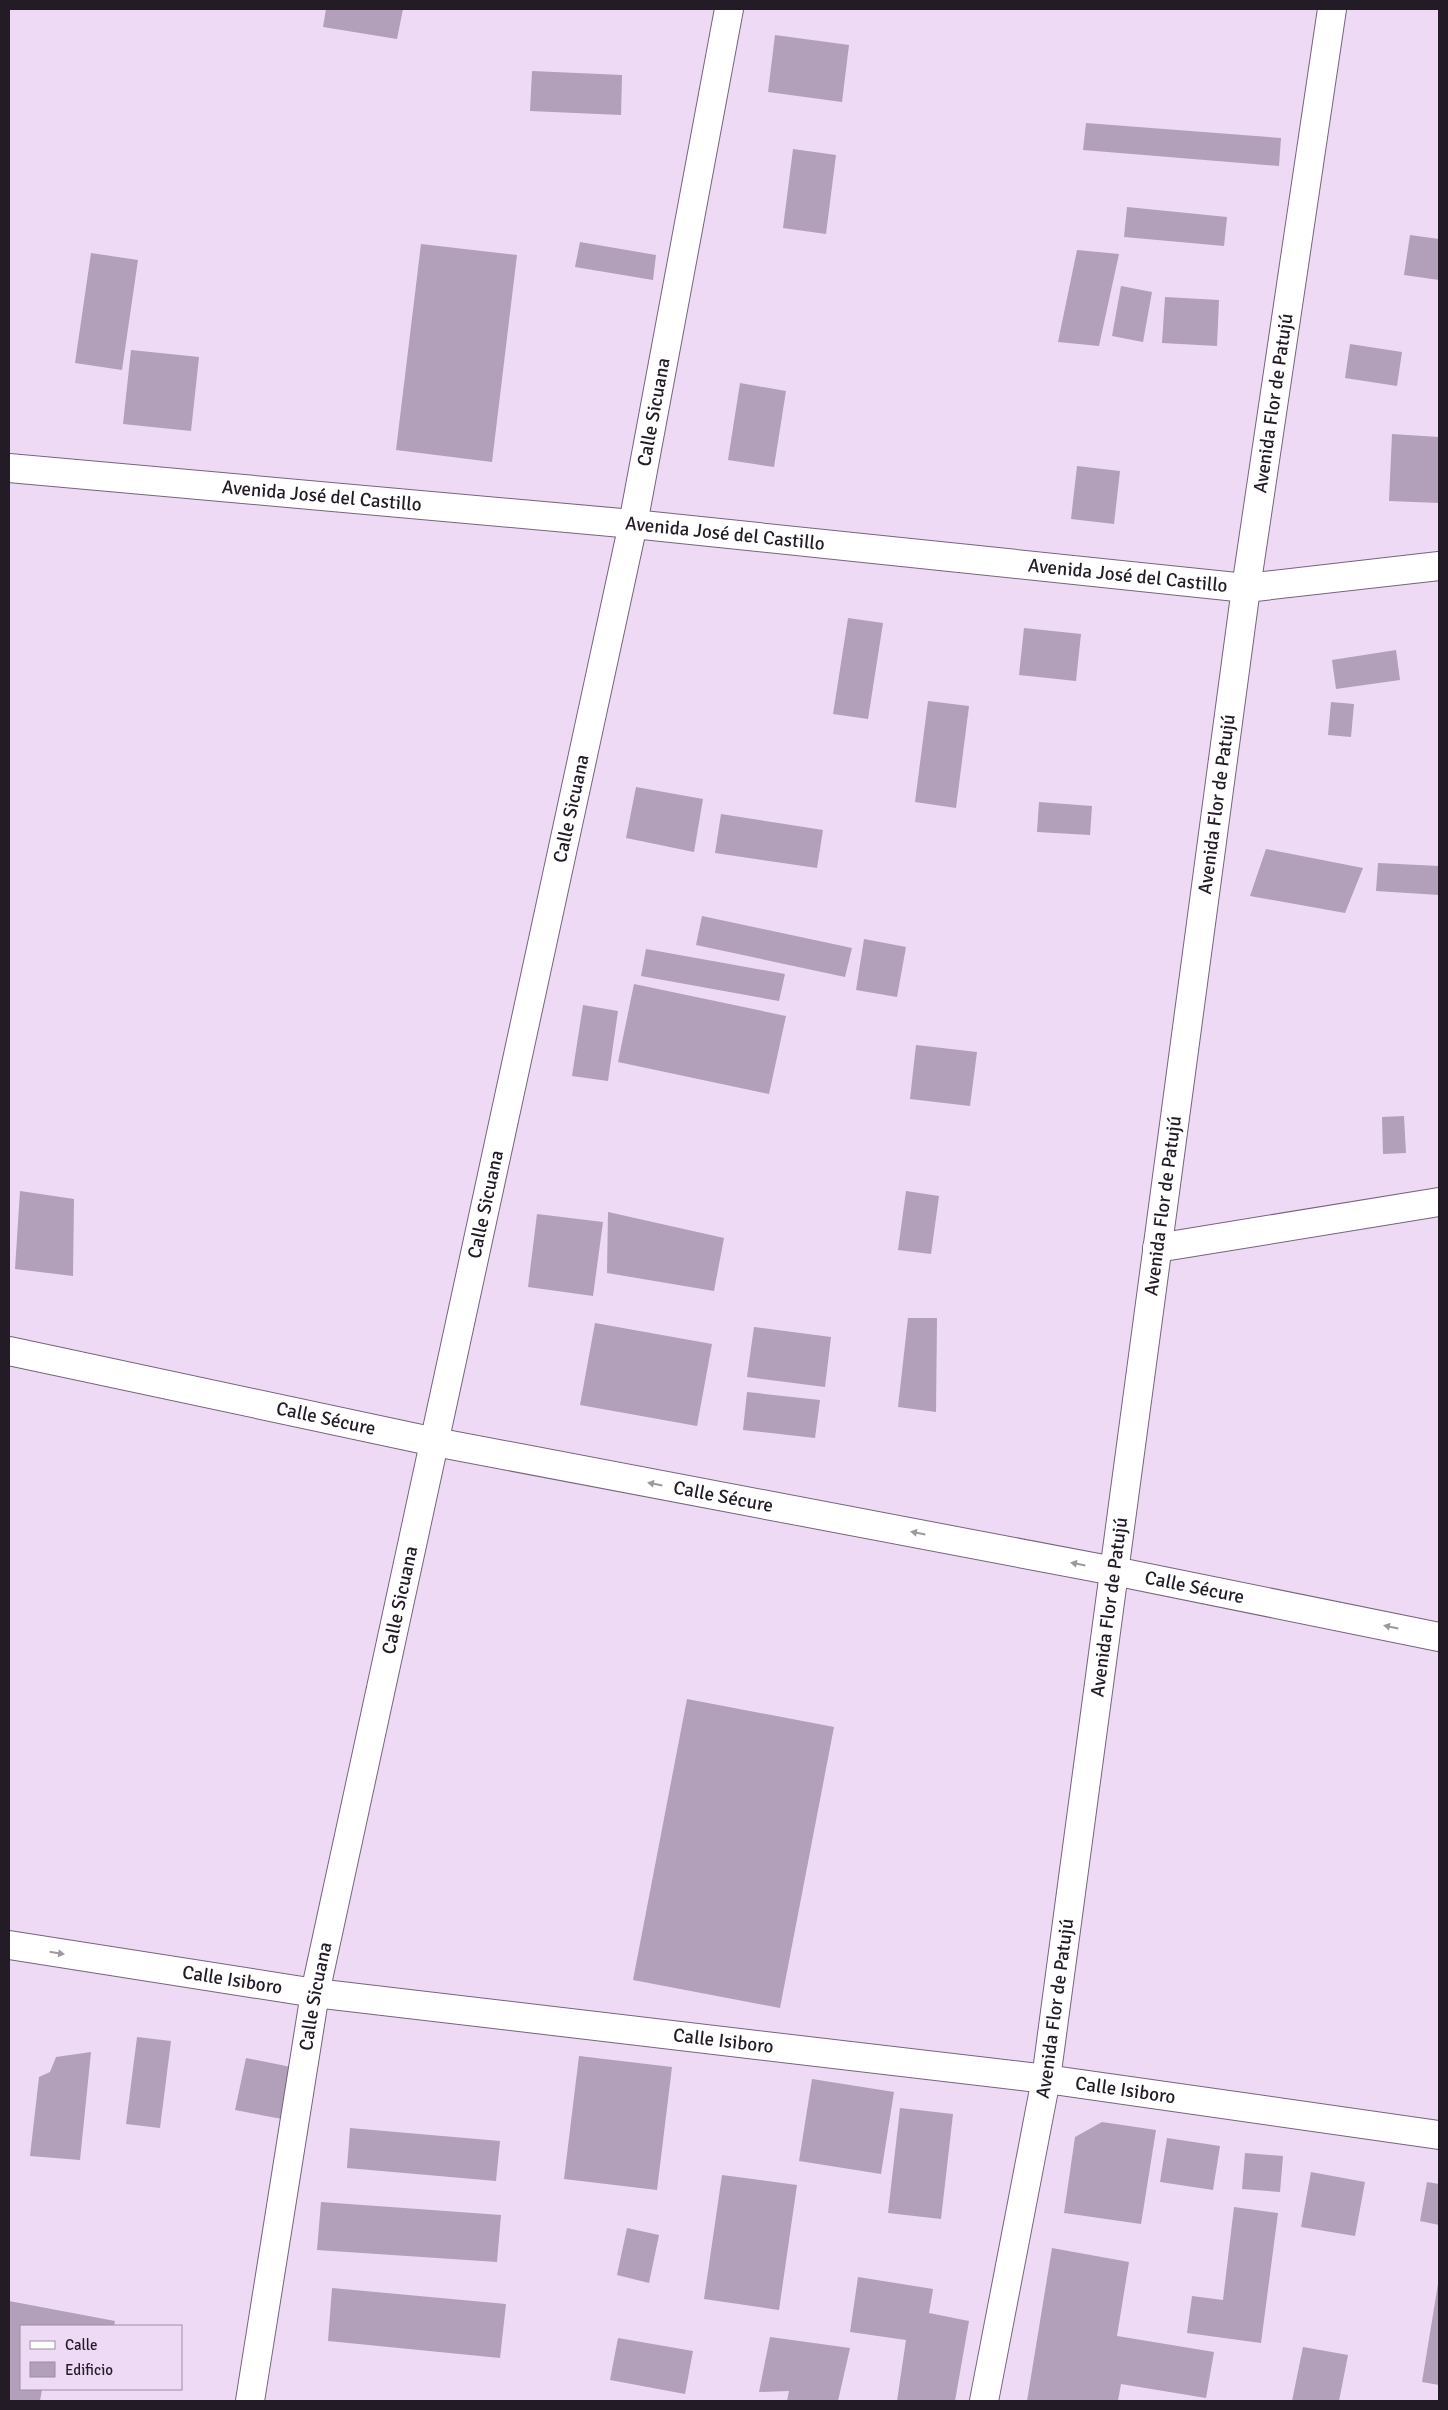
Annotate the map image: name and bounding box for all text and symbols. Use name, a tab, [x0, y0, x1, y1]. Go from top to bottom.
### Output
street label: Avenida Flor de Patujú	[1248, 312, 1299, 495]
street label: Calle Sicuana	[632, 356, 676, 468]
street label: Avenida José del Castillo	[221, 475, 423, 517]
street label: Avenida José del Castillo	[624, 511, 826, 556]
street label: Avenida José del Castillo	[1027, 553, 1229, 598]
street label: Avenida Flor de Patujú	[1193, 713, 1241, 896]
street label: Calle Sicuana	[548, 752, 595, 865]
street label: Avenida Flor de Patujú	[1139, 1114, 1187, 1297]
street label: Calle Sicuana	[462, 1148, 509, 1261]
street label: Calle Sécure	[274, 1396, 378, 1441]
street label: Calle Sécure	[671, 1476, 775, 1518]
one-way arrow	[647, 1479, 663, 1487]
street label: Avenida Flor de Patujú	[1085, 1516, 1133, 1699]
one-way arrow	[910, 1529, 926, 1537]
street label: Calle Sicuana	[377, 1544, 423, 1657]
one-way arrow	[1069, 1559, 1085, 1567]
street label: Calle Sécure	[1143, 1566, 1247, 1609]
one-way arrow	[1384, 1623, 1399, 1631]
street label: Avenida Flor de Patujú	[1031, 1917, 1079, 2101]
street label: Calle Sicuana	[294, 1940, 338, 2052]
one-way arrow	[49, 1949, 65, 1957]
street label: Calle Isiboro	[181, 1960, 284, 2000]
street label: Calle Isiboro	[672, 2023, 775, 2059]
street label: Calle Isiboro	[1074, 2071, 1177, 2109]
legend	[20, 2325, 182, 2390]
text: Calle	[65, 2336, 98, 2354]
text: Edificio	[65, 2361, 113, 2379]

